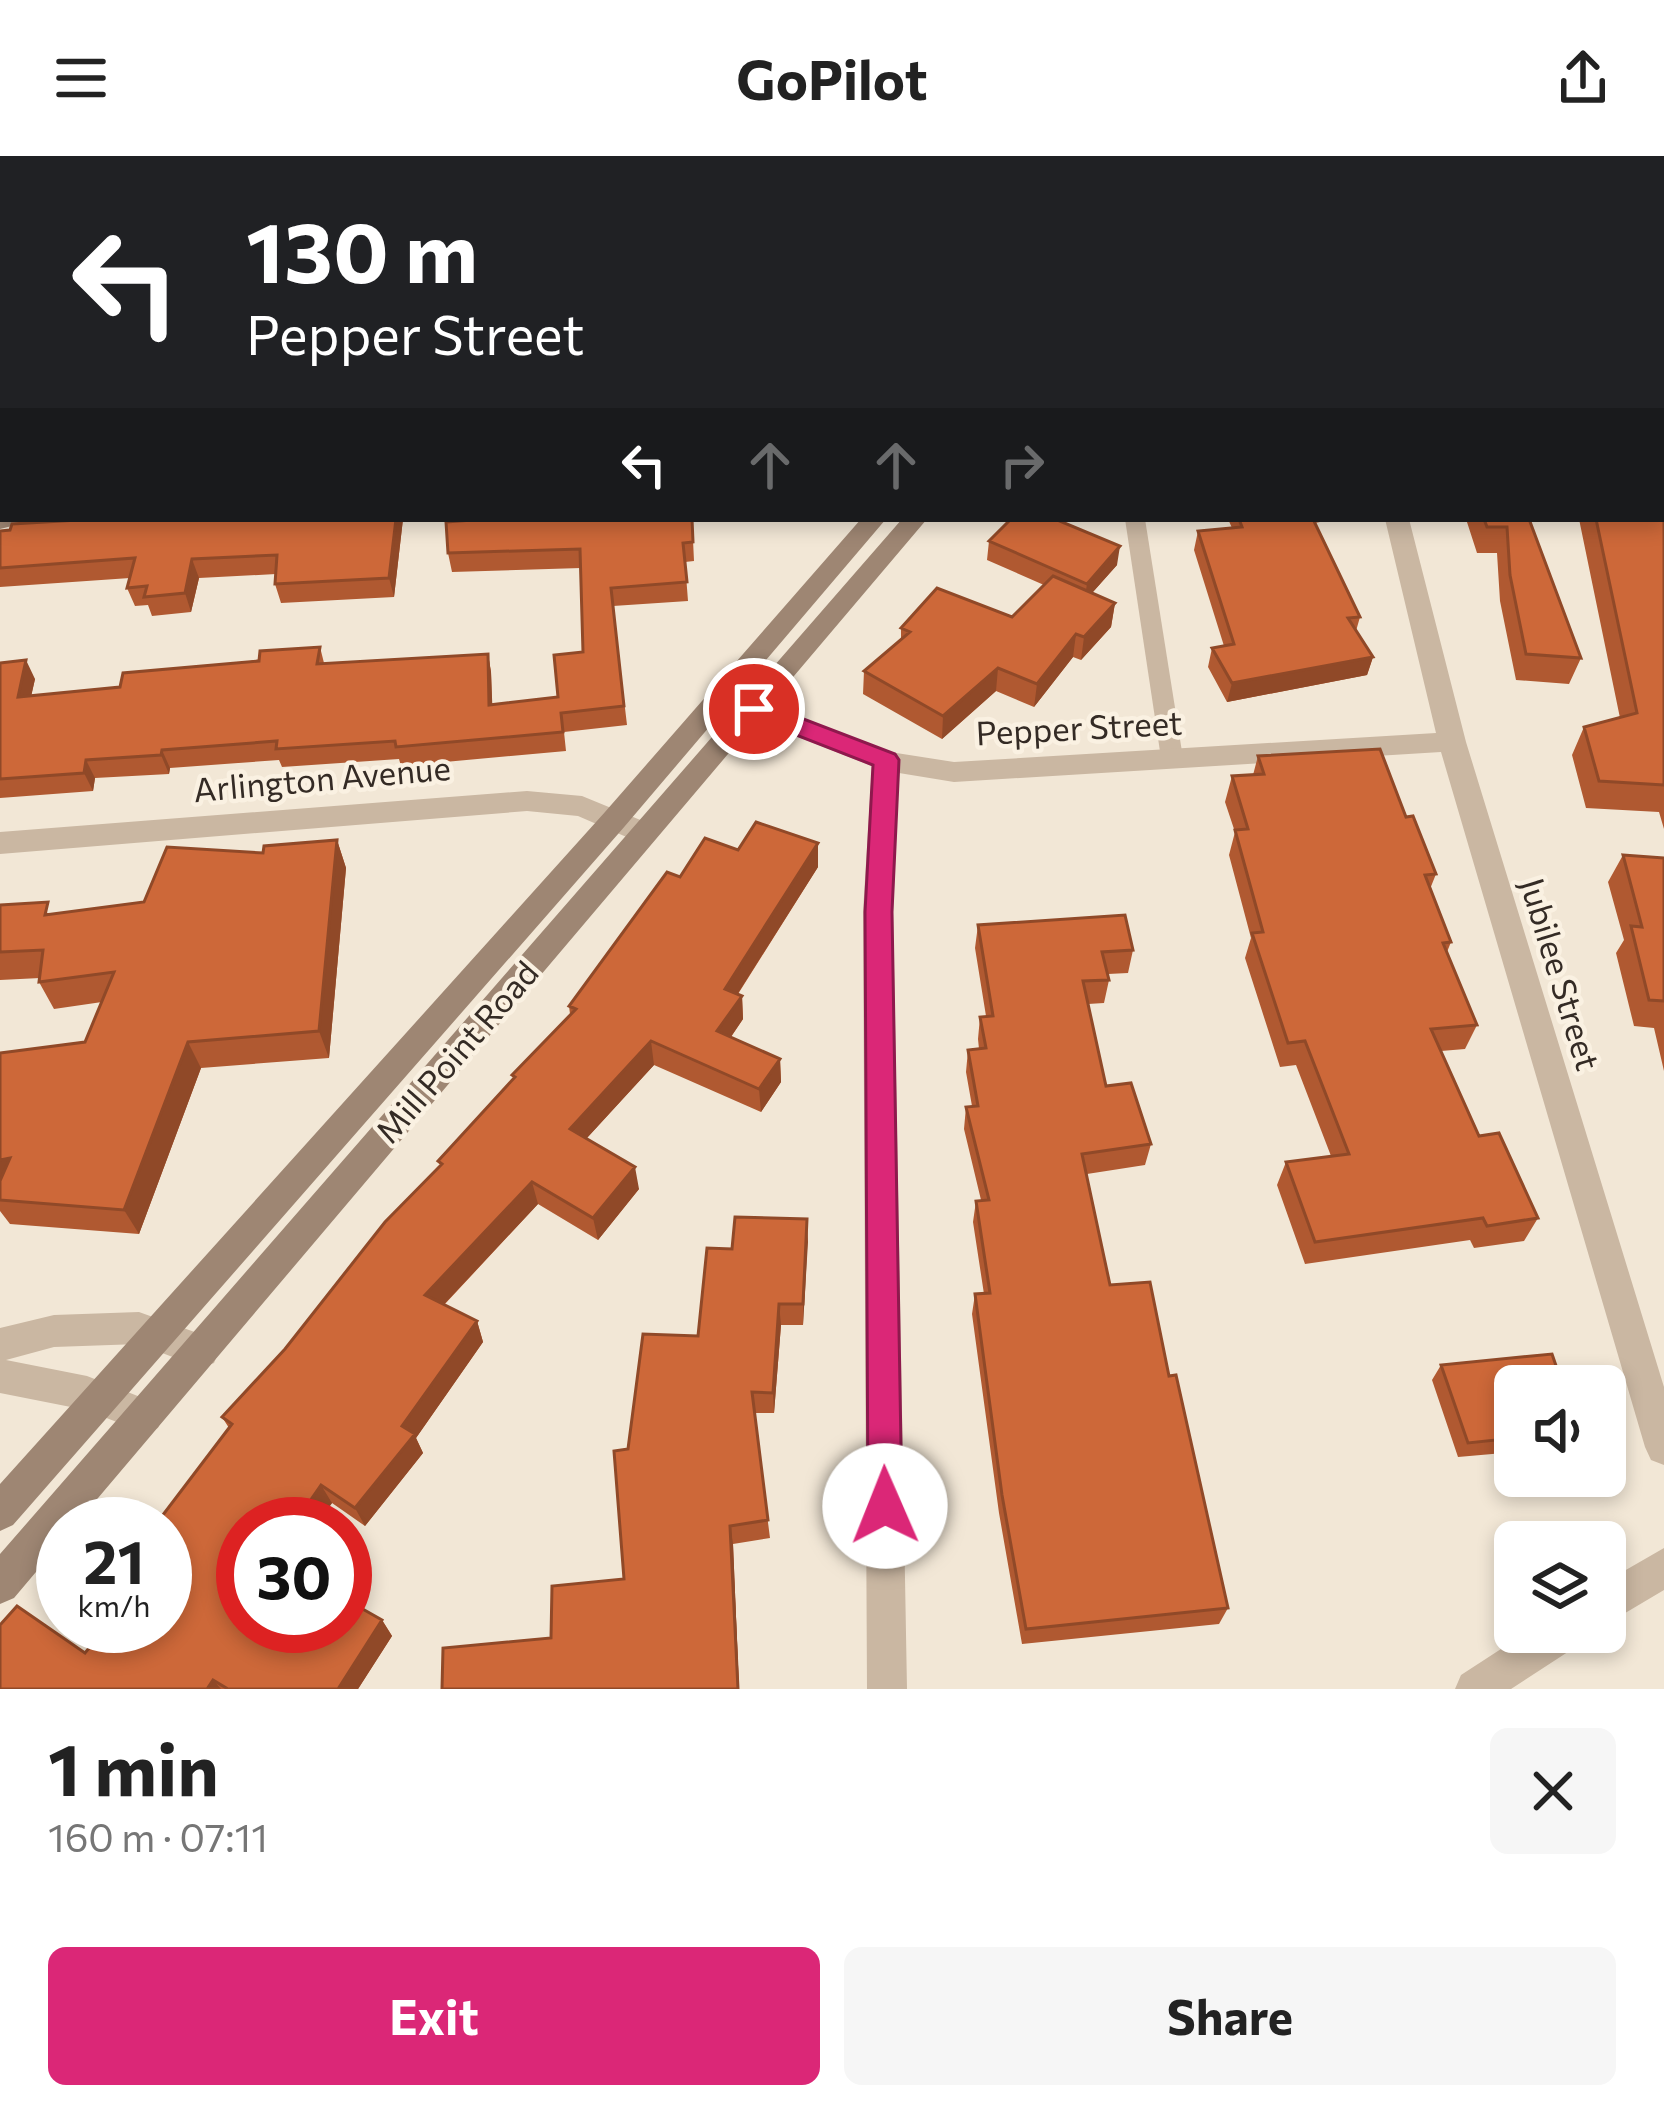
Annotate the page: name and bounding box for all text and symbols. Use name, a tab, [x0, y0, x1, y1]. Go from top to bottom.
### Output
icon: menu	[48, 45, 114, 111]
text: GoPilot	[736, 45, 928, 111]
icon: share	[1550, 45, 1616, 111]
text: 130 m	[246, 198, 478, 300]
icon: left	[48, 204, 204, 360]
text: Pepper Street	[246, 300, 584, 366]
icon: left	[611, 432, 677, 498]
icon: ahead	[737, 432, 803, 498]
icon: ahead	[863, 432, 929, 498]
icon: right	[989, 432, 1055, 498]
pin	[703, 658, 805, 760]
icon: arrive	[721, 676, 787, 742]
street label: Pepper Street	[975, 701, 1183, 752]
street label: Arlington Avenue	[192, 746, 452, 809]
street label: Jubilee Street	[1513, 872, 1610, 1075]
street label: Mill Point Road	[366, 952, 546, 1150]
map controls	[1494, 1365, 1626, 1653]
button: sound	[1494, 1365, 1626, 1497]
position arrow	[822, 1443, 948, 1569]
speed limit sign: 30	[216, 1497, 372, 1653]
button: layers	[1494, 1521, 1626, 1653]
text: 21	[83, 1523, 145, 1596]
text: km/h	[78, 1586, 150, 1623]
text: 1 min	[48, 1723, 219, 1811]
button: close	[1490, 1728, 1616, 1854]
text: 160 m · 07:11	[48, 1812, 268, 1860]
button: Exit	[48, 1947, 820, 2085]
button: Share	[844, 1947, 1616, 2085]

